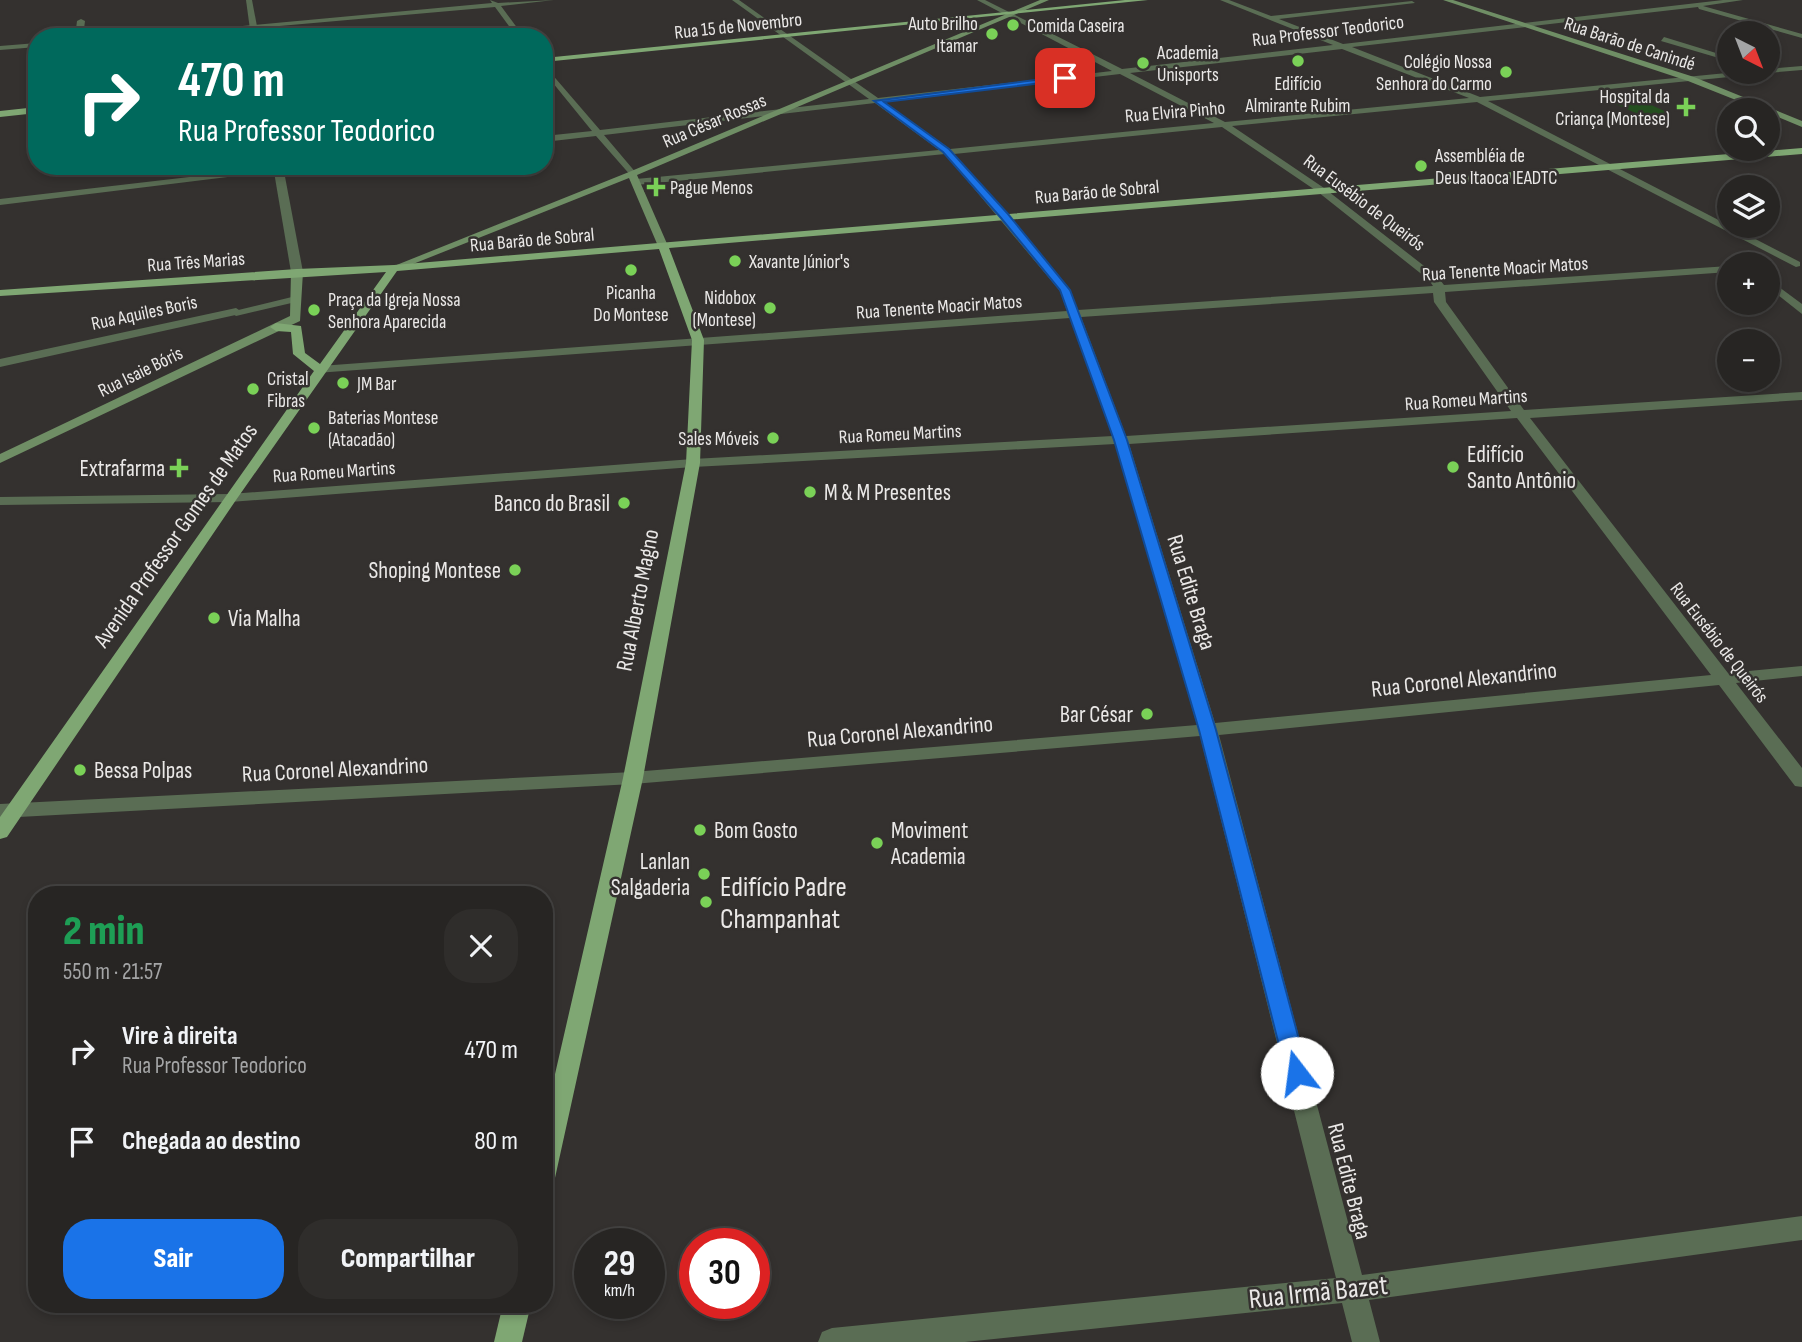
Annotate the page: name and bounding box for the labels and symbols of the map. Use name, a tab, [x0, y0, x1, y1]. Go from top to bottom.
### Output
street label: Rua 15 de Novembro	[673, 8, 803, 45]
street label: Rua Professor Teodorico	[1251, 11, 1405, 52]
street label: Rua Barão de Canindé	[1561, 12, 1698, 76]
place label: Auto Brilho Itamar	[907, 13, 979, 58]
place label: Comida Caseira	[1027, 15, 1125, 38]
marker: Comida Caseira	[1005, 17, 1021, 33]
north arrow	[1717, 21, 1780, 84]
marker: Auto Brilho Itamar	[984, 26, 1000, 42]
place label: Academia Unisports	[1156, 42, 1219, 87]
pin	[1035, 48, 1095, 108]
place label: Colégio Nossa Senhora do Carmo	[1376, 51, 1492, 96]
marker: Edifício Almirante Rubim	[1290, 53, 1306, 69]
marker: Academia Unisports	[1135, 55, 1151, 71]
marker: Colégio Nossa Senhora do Carmo	[1498, 64, 1514, 80]
place label: Edifício Almirante Rubim	[1244, 73, 1351, 118]
place label: Hospital da Criança (Montese)	[1555, 86, 1670, 131]
street label: Rua César Rossas	[659, 89, 770, 153]
street label: Rua Elvira Pinho	[1124, 97, 1226, 128]
marker: Hospital da Criança (Montese)	[1676, 97, 1696, 117]
place label: Assembléia de Deus Itaoca IEADTC	[1434, 145, 1557, 190]
street label: Rua Eusébio de Queirós	[1299, 150, 1430, 257]
marker: Assembléia de Deus Itaoca IEADTC	[1413, 158, 1429, 174]
street label: Rua Barão de Sobral	[1034, 176, 1160, 209]
place label: Pague Menos	[670, 177, 753, 200]
marker: Pague Menos	[648, 179, 664, 195]
street label: Rua Barão de Sobral	[469, 224, 595, 257]
street label: Rua Três Marias	[147, 248, 246, 277]
place label: Xavante Júnior's	[748, 251, 850, 274]
street label: Rua Tenente Moacir Matos	[1421, 252, 1589, 287]
marker: Xavante Júnior's	[727, 253, 743, 269]
marker: Picanha Do Montese	[623, 262, 639, 278]
place label: Picanha Do Montese	[593, 282, 669, 327]
place label: Nidobox (Montese)	[693, 287, 756, 332]
place label: Praça da Igreja Nossa Senhora Aparecida	[328, 289, 461, 334]
street label: Rua Tenente Moacir Matos	[855, 290, 1023, 325]
street label: Rua Aquiles Boris	[89, 291, 200, 336]
marker: Nidobox (Montese)	[762, 300, 778, 316]
marker: Praça da Igreja Nossa Senhora Aparecida	[306, 302, 322, 318]
street label: Rua Isaie Bóris	[95, 342, 187, 403]
place label: Cristal Fibras	[267, 368, 309, 413]
place label: JM Bar	[356, 373, 397, 396]
marker: JM Bar	[335, 375, 351, 391]
marker: Cristal Fibras	[245, 381, 261, 397]
street label: Rua Romeu Martins	[1404, 385, 1528, 416]
place label: Baterias Montese (Atacadão)	[328, 407, 438, 452]
street label: Avenida Professor Gomes de Matos	[87, 418, 264, 654]
marker: Baterias Montese (Atacadão)	[306, 420, 322, 436]
street label: Rua Romeu Martins	[838, 420, 962, 449]
place label: Sales Móveis	[678, 428, 759, 451]
marker: Sales Móveis	[765, 430, 781, 446]
place label: Edifício Santo Antônio	[1467, 441, 1576, 495]
place label: Extrafarma	[79, 455, 165, 483]
street label: Rua Romeu Martins	[272, 457, 396, 488]
marker: Edifício Santo Antônio	[1445, 459, 1461, 475]
marker: Extrafarma	[171, 460, 187, 476]
place label: M & M Presentes	[824, 479, 951, 507]
marker: M & M Presentes	[802, 484, 818, 500]
place label: Banco do Brasil	[494, 490, 610, 518]
marker: Banco do Brasil	[616, 495, 632, 511]
street label: Rua Alberto Magno	[611, 527, 665, 674]
street label: Rua Edite Braga	[1160, 531, 1222, 653]
place label: Shoping Montese	[368, 557, 501, 585]
marker: Shoping Montese	[507, 562, 523, 578]
street label: Rua Eusébio de Queirós	[1665, 578, 1773, 708]
place label: Via Malha	[228, 605, 301, 633]
marker: Via Malha	[206, 610, 222, 626]
street label: Rua Coronel Alexandrino	[1370, 656, 1558, 704]
place label: Bar César	[1060, 701, 1133, 729]
marker: Bar César	[1139, 706, 1155, 722]
street label: Rua Coronel Alexandrino	[806, 710, 994, 754]
street label: Rua Coronel Alexandrino	[241, 751, 429, 789]
place label: Bessa Polpas	[94, 757, 192, 785]
marker: Bessa Polpas	[72, 762, 88, 778]
place label: Bom Gosto	[714, 817, 798, 845]
place label: Moviment Academia	[890, 817, 968, 871]
marker: Bom Gosto	[692, 822, 708, 838]
marker: Moviment Academia	[869, 835, 885, 851]
place label: Lanlan Salgaderia	[611, 848, 690, 902]
marker: Lanlan Salgaderia	[696, 866, 712, 882]
place label: Edifício Padre Champanhat	[720, 871, 847, 936]
marker: Edifício Padre Champanhat	[698, 894, 714, 910]
position arrow	[1260, 1036, 1334, 1110]
street label: Rua Edite Braga	[1321, 1120, 1377, 1242]
speed limit sign: 30	[679, 1228, 770, 1319]
street label: Rua Irmã Bazet	[1247, 1269, 1389, 1316]

